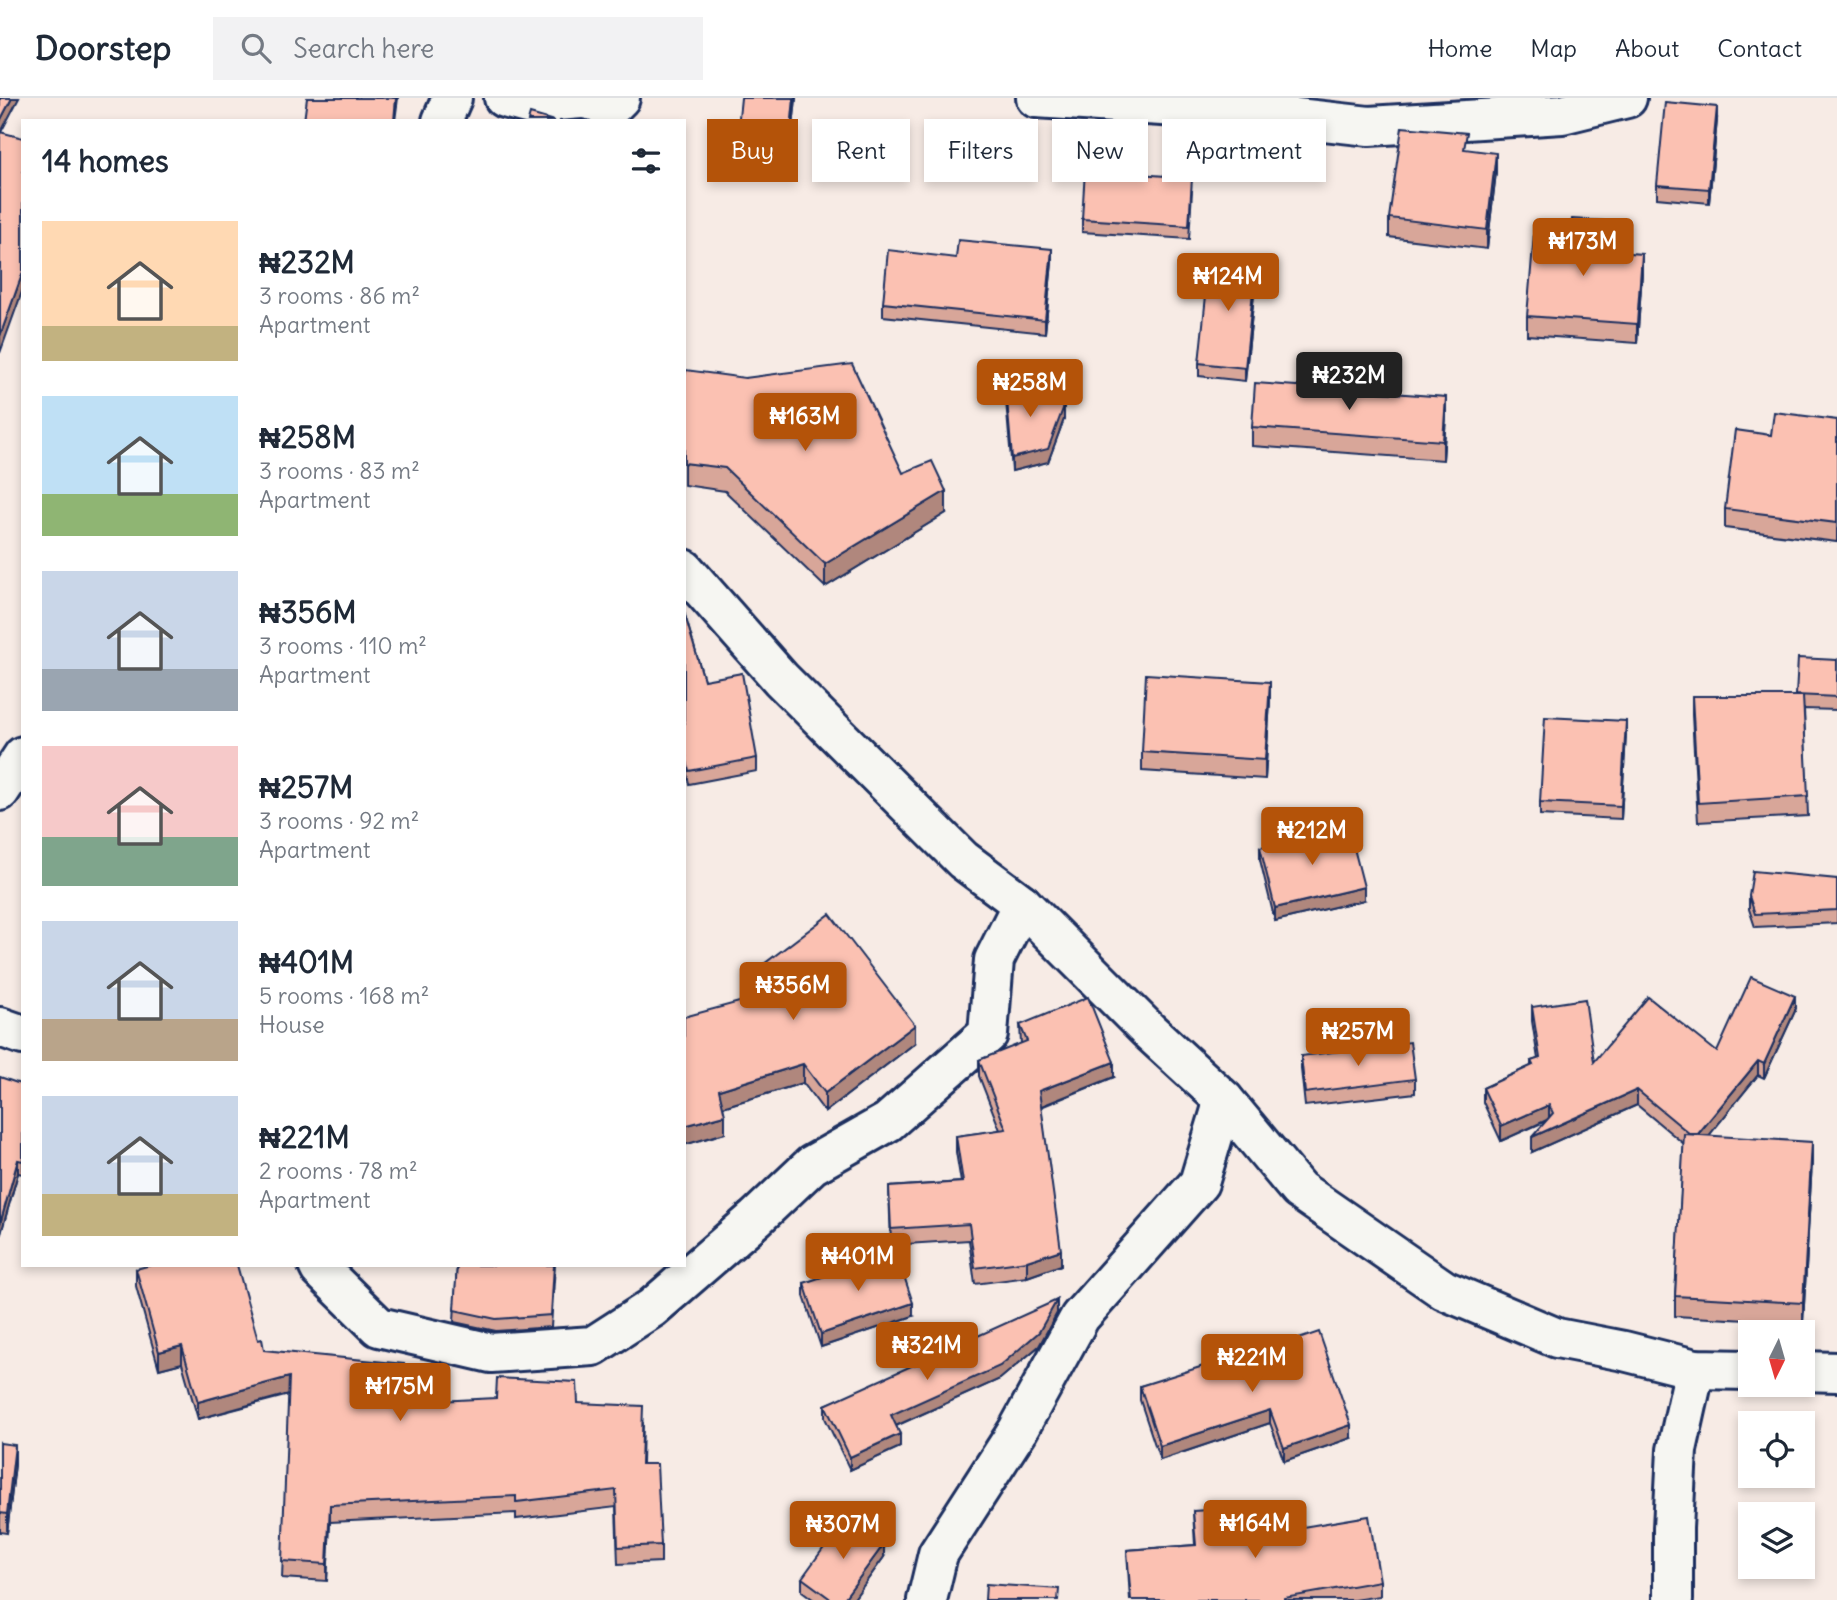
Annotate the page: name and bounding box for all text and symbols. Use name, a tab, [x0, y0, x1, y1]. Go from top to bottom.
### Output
search box	[213, 17, 703, 80]
text: Doorstep	[35, 27, 171, 69]
icon: search	[237, 29, 275, 67]
text: Search here	[293, 32, 434, 65]
text: Home	[1428, 33, 1492, 63]
text: Map	[1530, 33, 1577, 63]
text: About	[1615, 33, 1679, 63]
text: Contact	[1717, 33, 1802, 63]
chip: Buy	[707, 119, 798, 182]
chip: Rent	[812, 119, 910, 182]
chip: Filters	[924, 119, 1038, 182]
chip: New	[1052, 119, 1148, 182]
chip: Apartment	[1162, 119, 1326, 182]
text: 14 homes	[42, 142, 169, 180]
icon: filters	[627, 142, 665, 180]
pin: ₦173M	[1534, 218, 1632, 278]
text: ₦173M	[1549, 226, 1617, 255]
text: ₦232M	[259, 243, 355, 281]
icon: home	[98, 249, 182, 333]
pin: ₦124M	[1179, 254, 1277, 313]
text: ₦124M	[1193, 261, 1263, 290]
text: 3 rooms · 86 m²	[259, 281, 420, 310]
text: Apartment	[259, 310, 371, 339]
pin: ₦232M	[1300, 352, 1398, 412]
pin: ₦258M	[981, 360, 1079, 419]
text: ₦232M	[1312, 360, 1386, 389]
text: ₦258M	[993, 367, 1067, 396]
pin: ₦163M	[756, 394, 854, 453]
text: ₦163M	[770, 401, 840, 430]
text: ₦258M	[259, 418, 356, 456]
icon: home	[98, 424, 182, 508]
text: 3 rooms · 83 m²	[259, 456, 420, 485]
text: Apartment	[259, 485, 371, 514]
text: ₦356M	[259, 593, 357, 631]
icon: home	[98, 599, 182, 683]
text: 3 rooms · 110 m²	[259, 631, 427, 660]
text: Apartment	[259, 660, 371, 689]
text: ₦257M	[259, 768, 353, 806]
icon: home	[98, 774, 182, 858]
text: 3 rooms · 92 m²	[259, 806, 419, 835]
pin: ₦212M	[1263, 808, 1361, 867]
text: ₦212M	[1277, 815, 1347, 844]
text: Apartment	[259, 835, 371, 864]
text: ₦401M	[259, 943, 354, 981]
icon: home	[98, 949, 182, 1033]
pin: ₦356M	[744, 962, 842, 1022]
text: ₦356M	[756, 970, 830, 999]
text: 5 rooms · 168 m²	[259, 981, 429, 1010]
pin: ₦257M	[1309, 1009, 1407, 1068]
text: House	[259, 1010, 325, 1039]
text: ₦257M	[1322, 1016, 1394, 1045]
text: ₦221M	[259, 1118, 350, 1156]
icon: home	[98, 1124, 182, 1208]
text: 2 rooms · 78 m²	[259, 1156, 418, 1185]
text: Apartment	[259, 1185, 371, 1214]
pin: ₦401M	[809, 1234, 907, 1293]
text: ₦401M	[822, 1241, 894, 1270]
north arrow	[1738, 1320, 1815, 1396]
map controls	[1738, 1320, 1815, 1579]
pin: ₦321M	[878, 1322, 976, 1382]
text: ₦321M	[892, 1330, 962, 1359]
pin: ₦221M	[1203, 1334, 1301, 1394]
text: ₦221M	[1217, 1342, 1287, 1371]
pin: ₦175M	[351, 1364, 449, 1423]
text: ₦175M	[366, 1371, 434, 1400]
button: locate	[1738, 1411, 1815, 1488]
pin: ₦164M	[1206, 1500, 1304, 1560]
pin: ₦307M	[794, 1502, 892, 1561]
button: layers	[1738, 1502, 1815, 1579]
text: ₦164M	[1220, 1508, 1290, 1537]
text: ₦307M	[806, 1509, 880, 1538]

